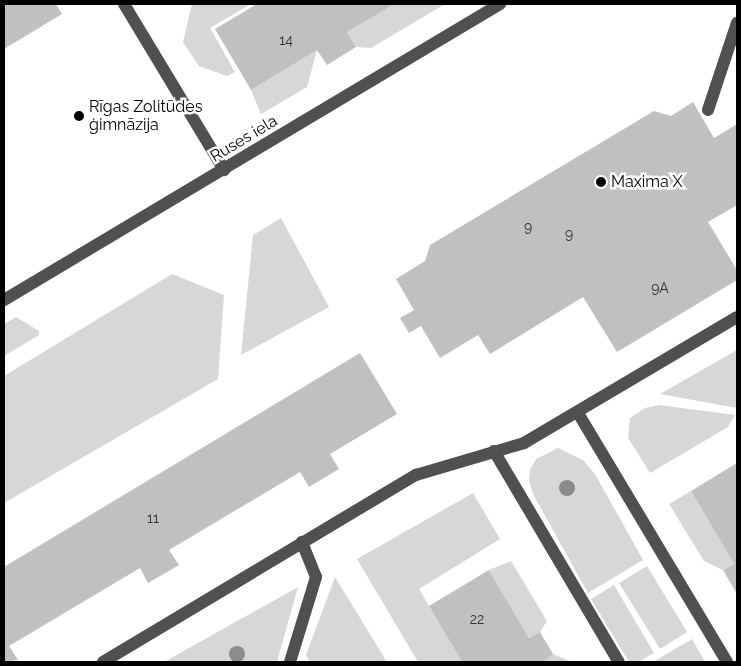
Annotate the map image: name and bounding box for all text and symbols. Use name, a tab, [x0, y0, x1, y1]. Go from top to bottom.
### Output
house number: 14	[279, 32, 293, 48]
place label: Rīgas Zolitūdes ģimnāzija	[89, 97, 202, 135]
marker: Rīgas Zolitūdes ģimnāzija	[73, 110, 85, 122]
street label: Ruses iela	[207, 112, 281, 166]
place label: Maxima X	[611, 172, 683, 192]
marker: Maxima X	[595, 176, 607, 188]
house number: 9	[524, 219, 532, 235]
house number: 9	[565, 226, 573, 242]
house number: 9A	[651, 280, 669, 296]
house number: 11	[147, 510, 159, 526]
house number: 22	[470, 611, 484, 627]

